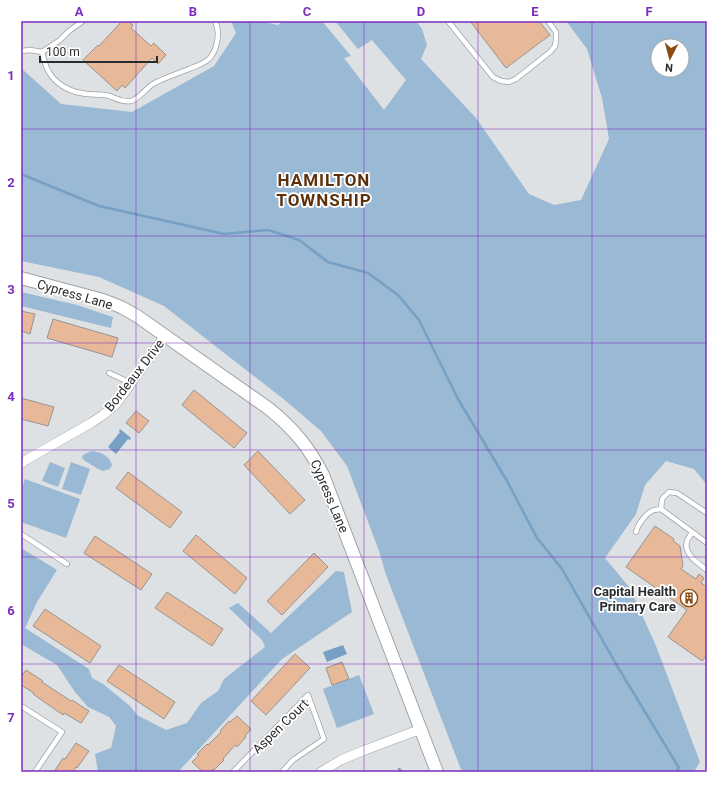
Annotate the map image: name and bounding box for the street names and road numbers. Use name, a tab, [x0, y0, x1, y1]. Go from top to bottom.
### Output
street label: Cypress Lane	[35, 277, 114, 312]
street label: Bordeaux Drive	[102, 336, 167, 414]
street label: Cypress Lane	[307, 457, 352, 535]
street label: Aspen Court	[249, 696, 311, 757]

